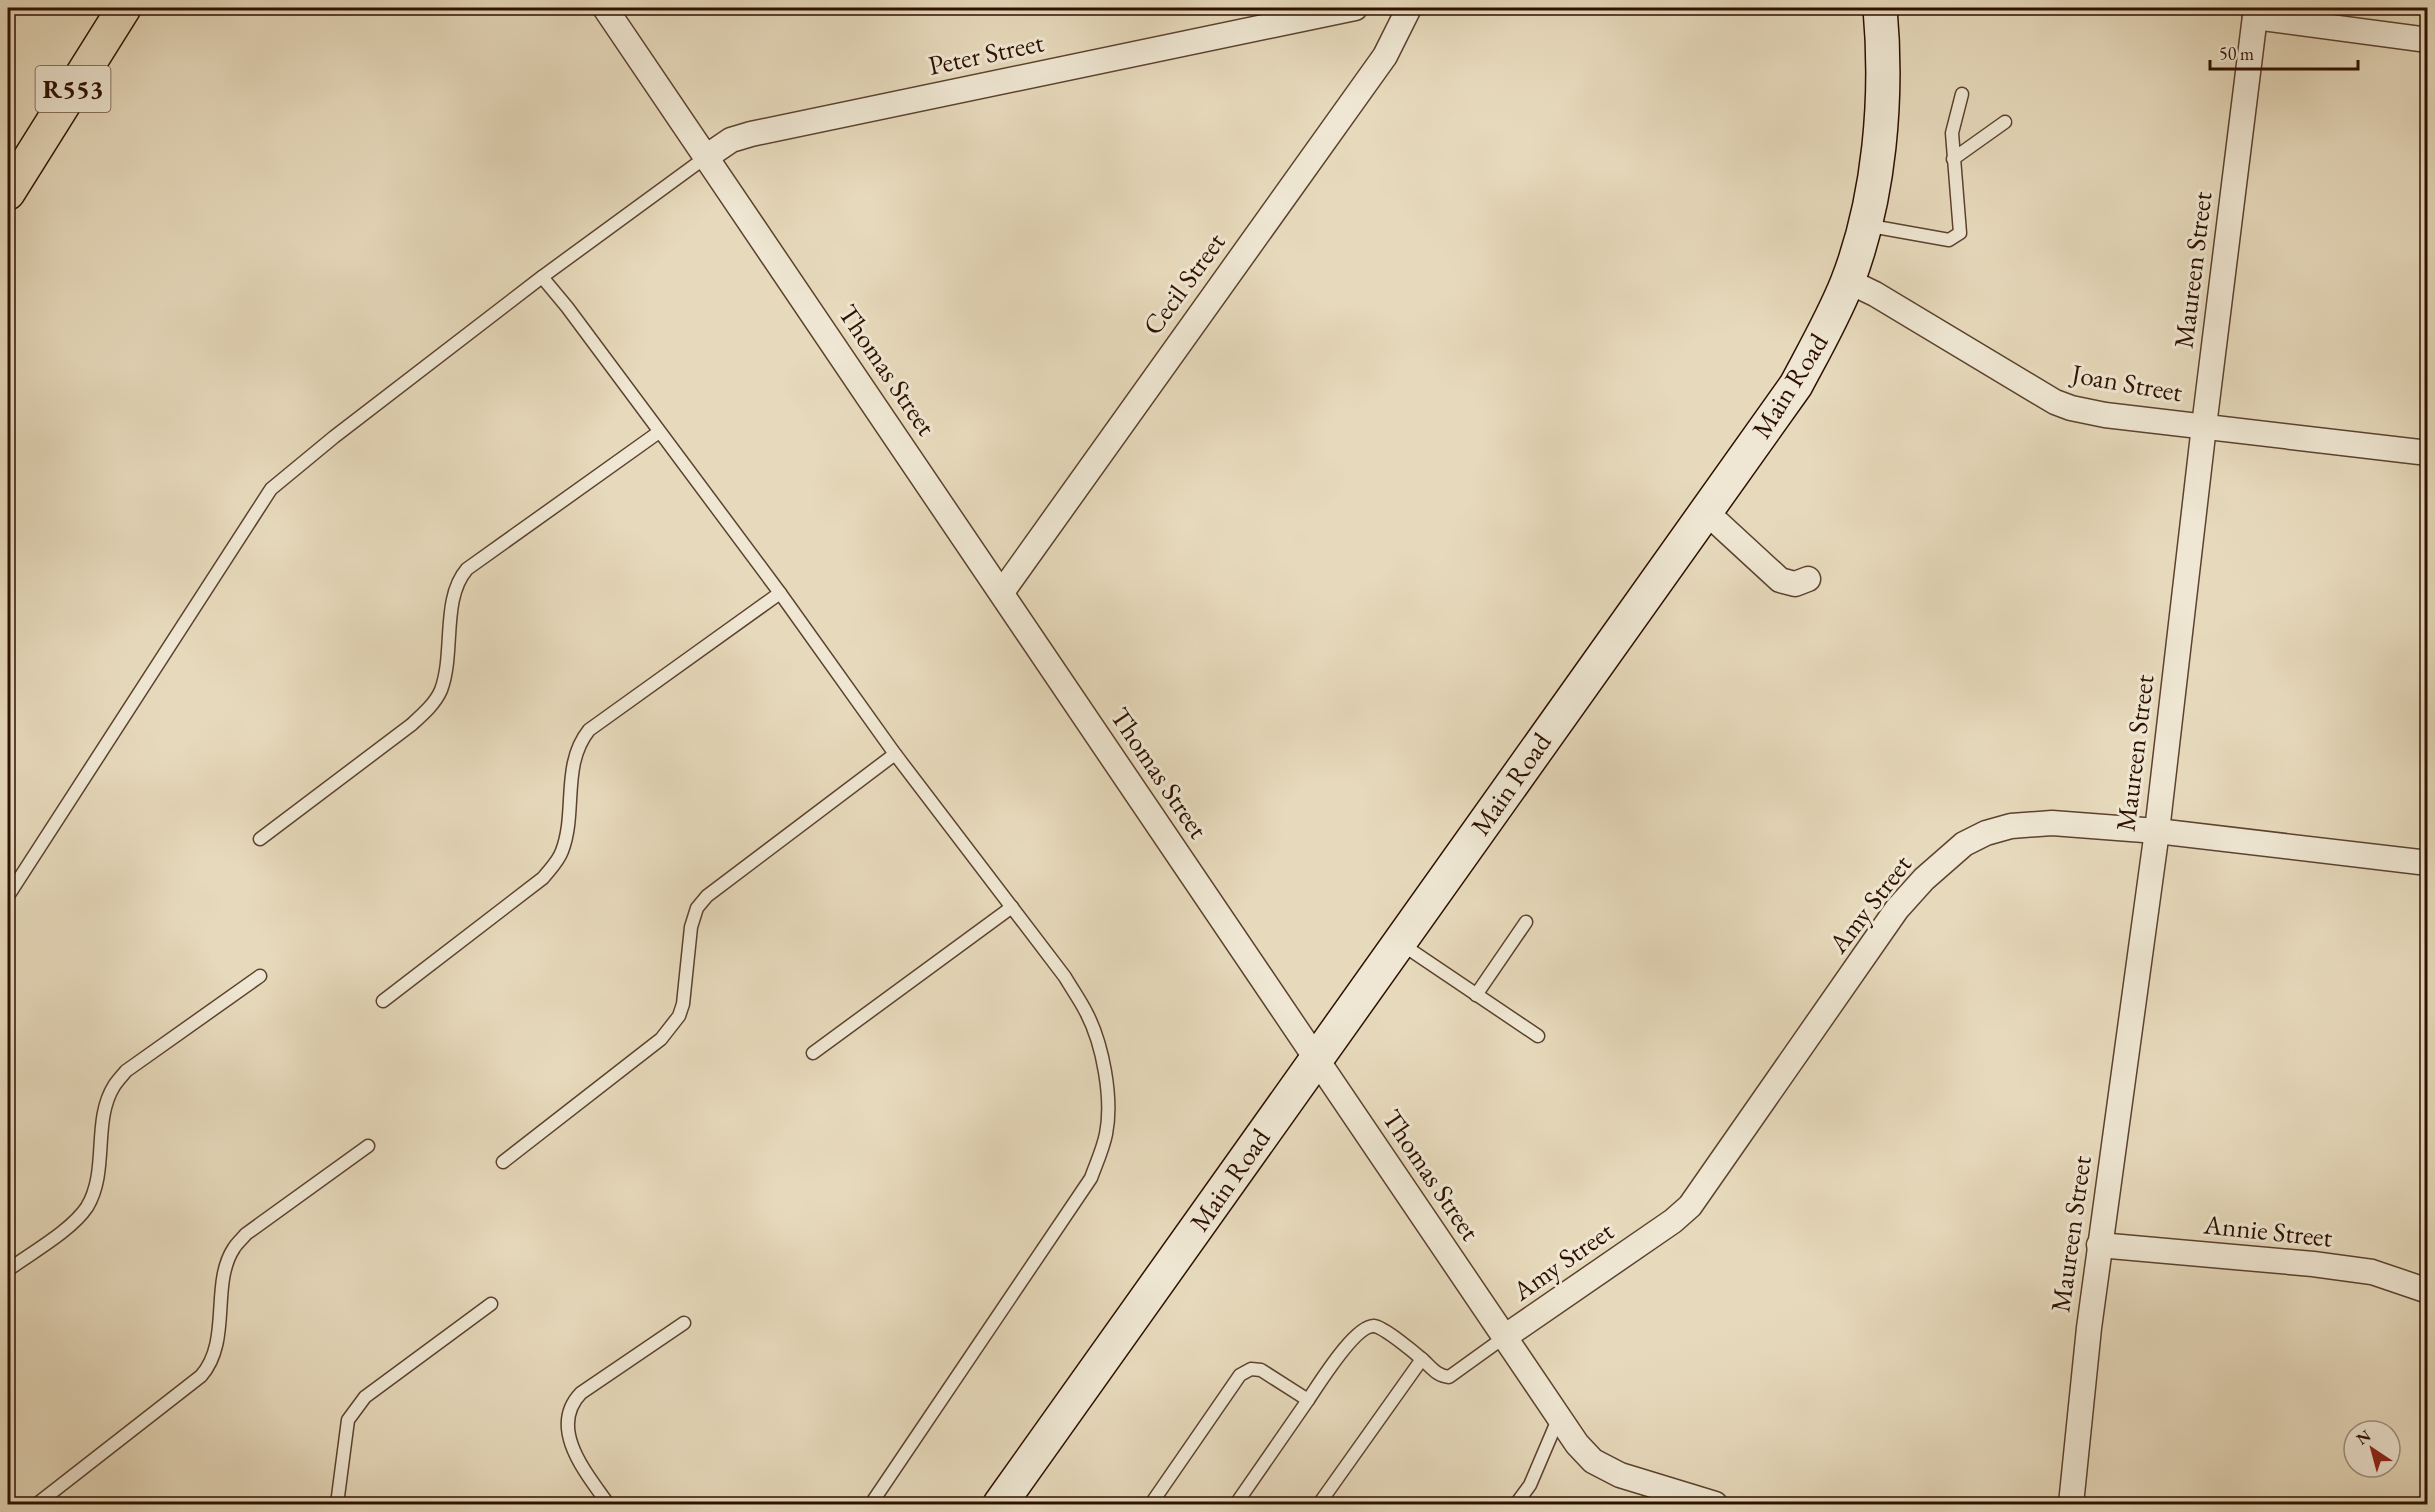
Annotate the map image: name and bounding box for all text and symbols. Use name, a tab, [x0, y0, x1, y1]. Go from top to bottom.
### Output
street label: Peter Street	[925, 24, 1047, 83]
scale bar	[2210, 33, 2358, 71]
text: 50 m	[2219, 42, 2254, 65]
road number: R553	[36, 66, 110, 112]
street label: Maureen Street	[2166, 189, 2220, 350]
street label: Cecil Street	[1135, 225, 1233, 342]
street label: Thomas Street	[831, 298, 944, 442]
street label: Main Road	[1744, 326, 1836, 445]
street label: Joan Street	[2067, 355, 2186, 410]
street label: Maureen Street	[2108, 672, 2162, 833]
street label: Thomas Street	[1103, 701, 1216, 845]
street label: Main Road	[1463, 725, 1559, 842]
street label: Amy Street	[1820, 847, 1919, 961]
street label: Thomas Street	[1375, 1103, 1488, 1247]
street label: Main Road	[1182, 1121, 1278, 1238]
street label: Maureen Street	[2042, 1153, 2099, 1314]
street label: Annie Street	[2201, 1206, 2335, 1255]
street label: Amy Street	[1505, 1213, 1620, 1309]
north arrow	[2342, 1419, 2402, 1479]
text: N	[2352, 1425, 2375, 1450]

